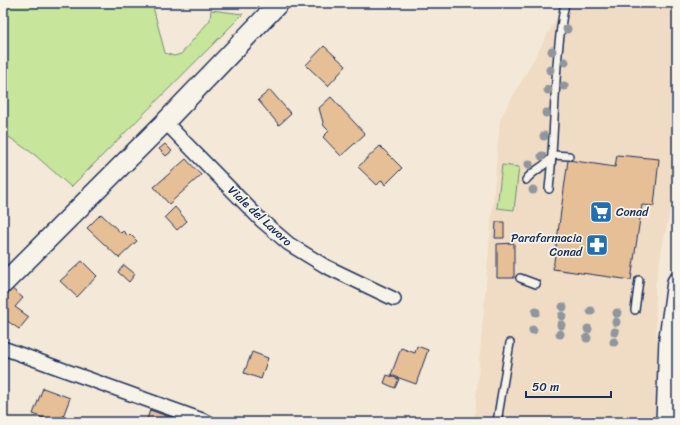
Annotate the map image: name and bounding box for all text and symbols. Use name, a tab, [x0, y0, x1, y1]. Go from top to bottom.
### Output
street label: Viale del Lavoro	[223, 180, 297, 252]
supermarket icon: Conad	[588, 199, 614, 225]
place label: Conad	[616, 201, 649, 223]
place label: Parafarmacia Conad	[511, 227, 583, 263]
pharmacy icon: Parafarmacia Conad	[584, 232, 610, 258]
scale bar	[526, 373, 611, 399]
text: 50 m	[532, 376, 559, 398]

